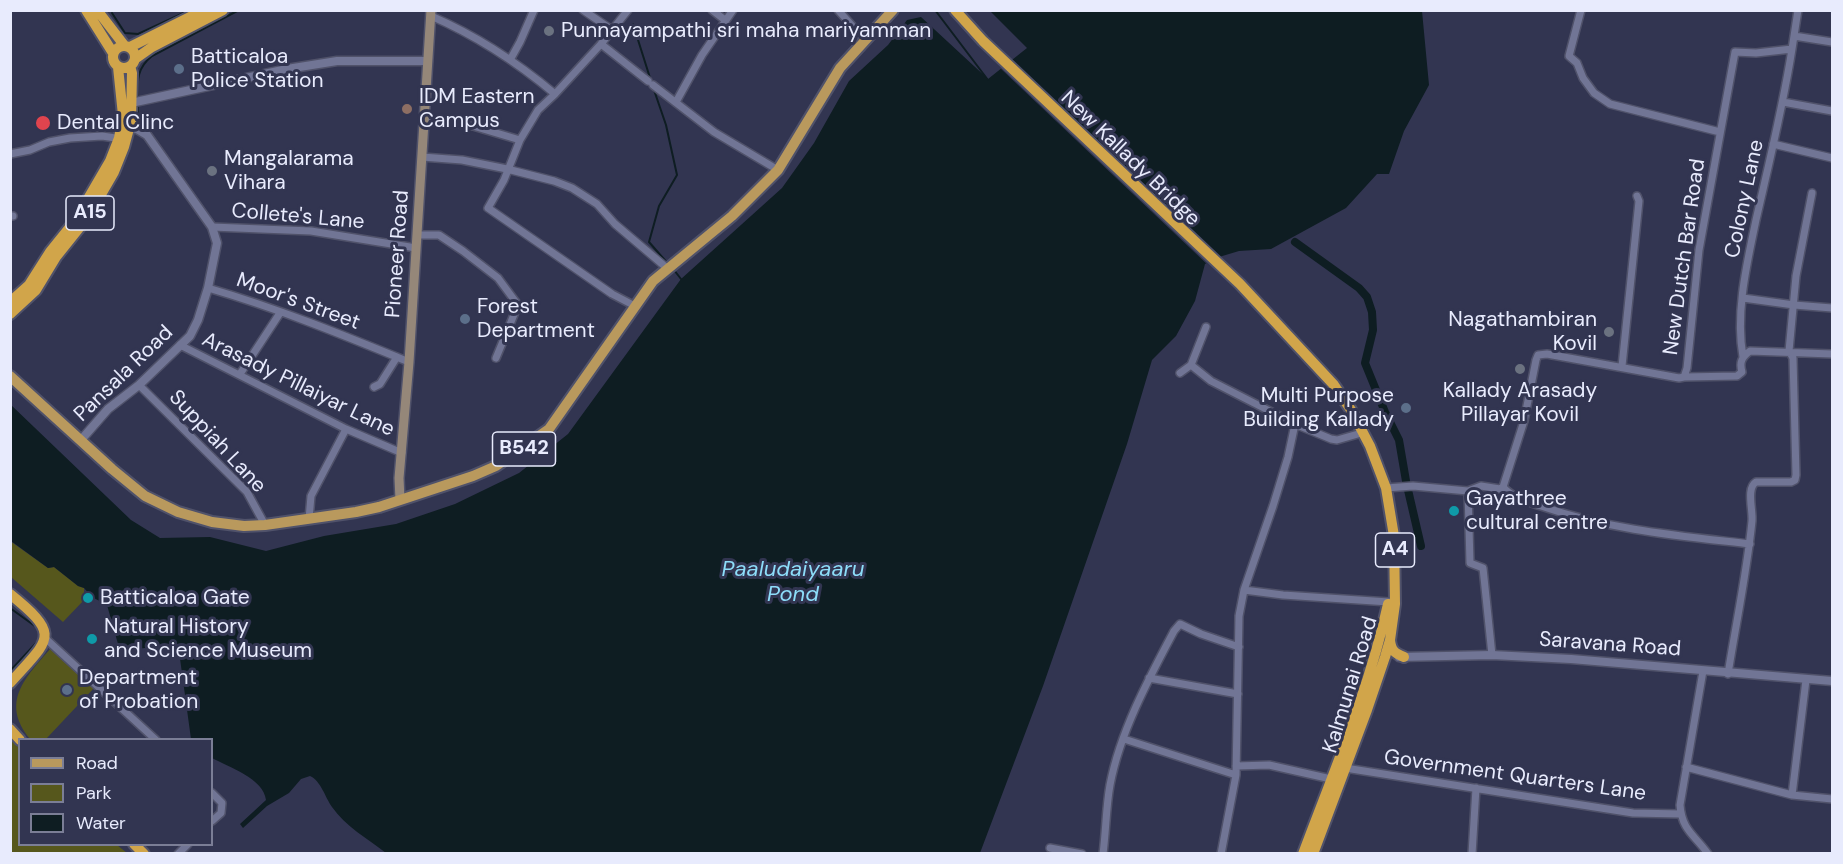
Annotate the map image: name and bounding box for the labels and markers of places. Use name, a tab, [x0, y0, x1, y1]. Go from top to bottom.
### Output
place label: Punnayampathi sri maha mariyamman	[561, 18, 931, 44]
marker: Punnayampathi sri maha mariyamman	[542, 24, 556, 38]
place label: Batticaloa Police Station	[191, 44, 324, 94]
marker: Batticaloa Police Station	[172, 62, 186, 76]
place label: IDM Eastern Campus	[419, 84, 535, 134]
marker: IDM Eastern Campus	[400, 102, 414, 116]
place label: Dental Clinc	[57, 110, 174, 136]
marker: Dental Clinc	[34, 114, 52, 132]
place label: Mangalarama Vihara	[224, 146, 354, 196]
marker: Mangalarama Vihara	[205, 164, 219, 178]
place label: Forest Department	[477, 294, 595, 344]
place label: Nagathambiran Kovil	[1448, 307, 1597, 357]
marker: Forest Department	[458, 312, 472, 326]
marker: Nagathambiran Kovil	[1602, 325, 1616, 339]
marker: Kallady Arasady Pillayar Kovil	[1513, 362, 1527, 376]
place label: Kallady Arasady Pillayar Kovil	[1443, 378, 1597, 428]
place label: Multi Purpose Building Kallady	[1243, 383, 1394, 433]
marker: Multi Purpose Building Kallady	[1399, 401, 1413, 415]
place label: Gayathree cultural centre	[1466, 486, 1608, 536]
marker: Gayathree cultural centre	[1447, 504, 1461, 518]
place label: Batticaloa Gate	[100, 585, 250, 611]
marker: Batticaloa Gate	[81, 591, 95, 605]
place label: Natural History and Science Museum	[104, 614, 312, 664]
marker: Natural History and Science Museum	[85, 632, 99, 646]
place label: Department of Probation	[79, 665, 198, 715]
marker: Department of Probation	[60, 683, 74, 697]

